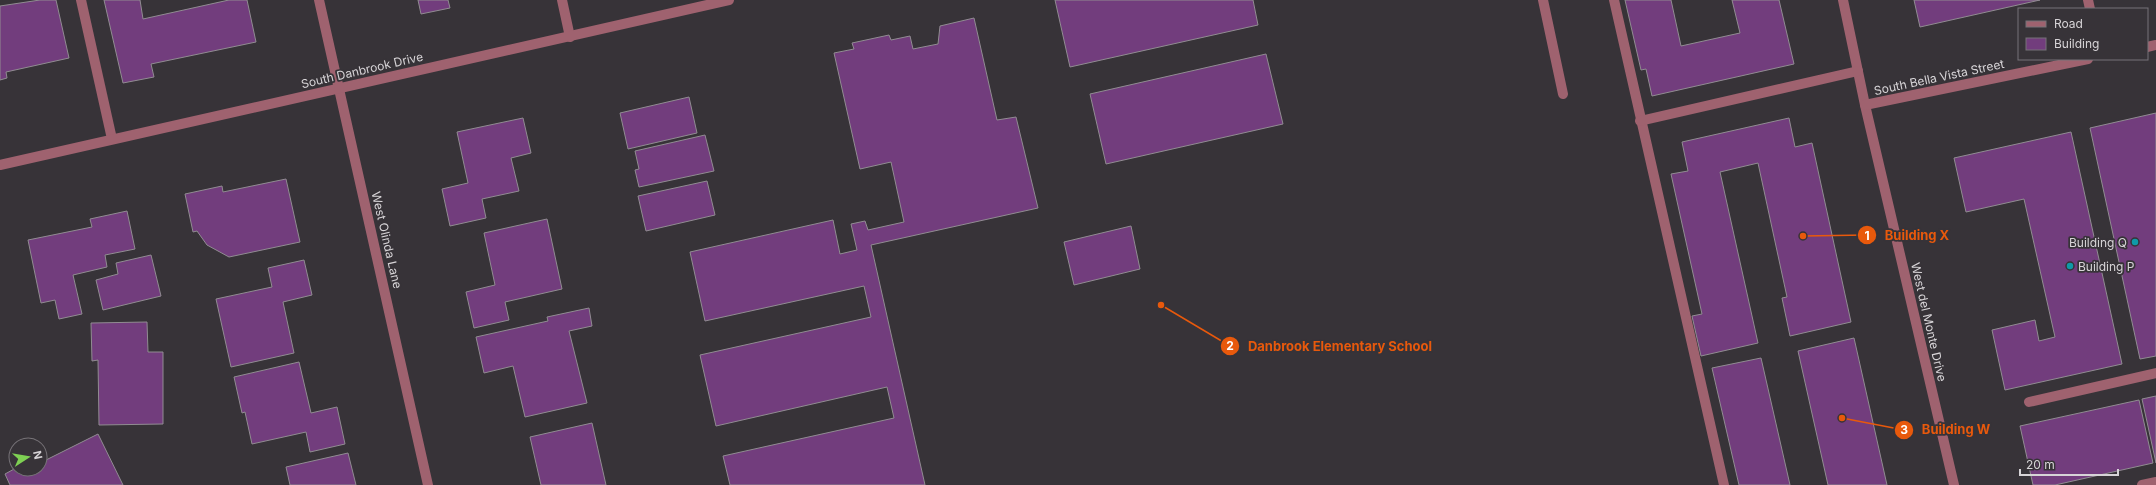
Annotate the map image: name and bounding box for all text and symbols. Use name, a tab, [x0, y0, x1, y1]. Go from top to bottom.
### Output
legend	[2018, 8, 2148, 60]
text: Road	[2054, 16, 2083, 31]
text: Building	[2054, 36, 2099, 51]
street label: South Danbrook Drive	[300, 49, 424, 91]
street label: South Bella Vista Street	[1873, 56, 2006, 98]
street label: West Olinda Lane	[369, 190, 405, 290]
callout: Building X	[1857, 223, 1957, 248]
text: Building X	[1885, 227, 1950, 243]
text: 1	[1864, 228, 1870, 243]
place label: Building Q	[2069, 235, 2127, 250]
marker: Building Q	[2130, 237, 2140, 247]
place label: Building P	[2078, 259, 2135, 274]
street label: West del Monte Drive	[1908, 261, 1950, 383]
marker: Building P	[2065, 261, 2075, 271]
callout: Danbrook Elementary School	[1220, 333, 1440, 358]
text: 2	[1226, 338, 1234, 353]
text: Danbrook Elementary School	[1248, 338, 1432, 354]
callout: Building W	[1894, 417, 1998, 442]
text: Building W	[1922, 421, 1991, 437]
text: 3	[1900, 422, 1908, 437]
north arrow	[8, 437, 48, 477]
text: N	[30, 449, 46, 460]
scale bar	[2020, 451, 2118, 477]
text: 20 m	[2026, 457, 2055, 472]

